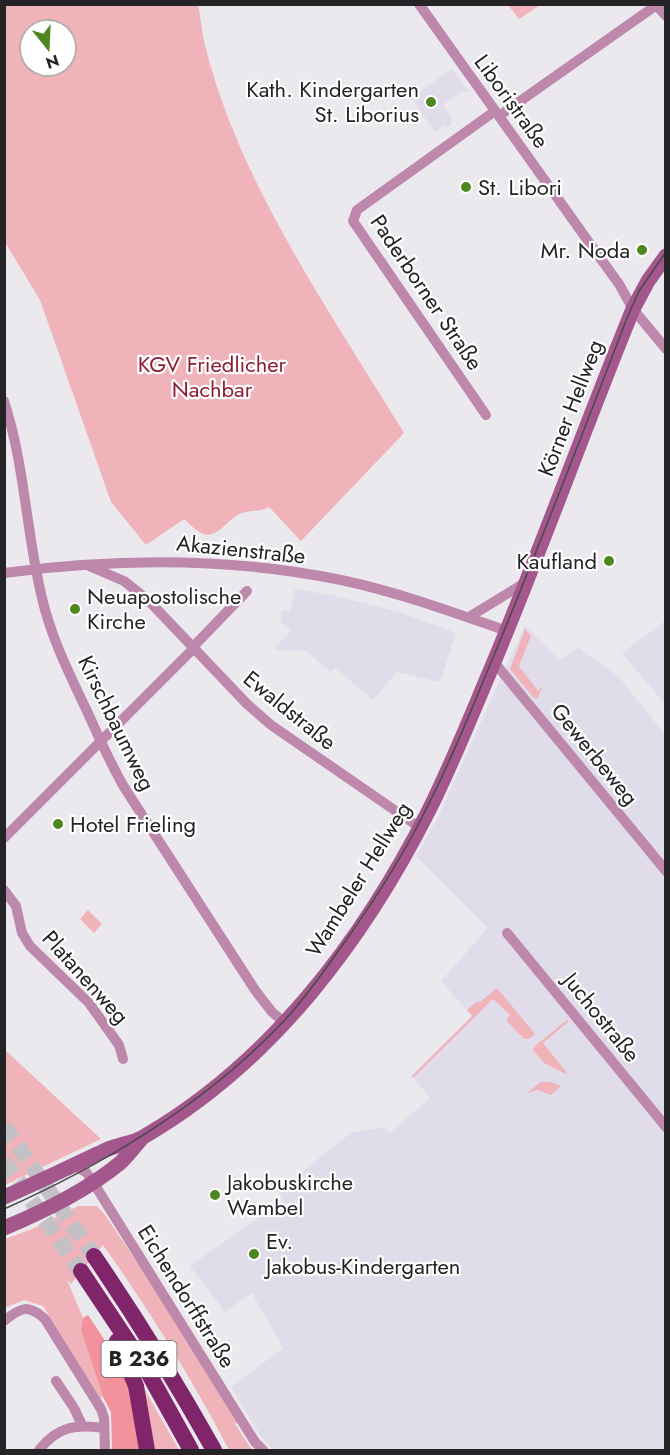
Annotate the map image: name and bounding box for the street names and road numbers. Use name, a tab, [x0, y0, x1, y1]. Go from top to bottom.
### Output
street label: Liboristraße	[467, 47, 557, 155]
street label: Paderborner Straße	[363, 208, 491, 376]
street label: Körner Hellweg	[529, 335, 611, 481]
street label: Akazienstraße	[175, 526, 307, 572]
street label: Kirschbaumweg	[70, 650, 164, 796]
street label: Ewaldstraße	[237, 663, 343, 757]
street label: Gewerbeweg	[544, 696, 646, 812]
street label: Wambeler Hellweg	[297, 795, 419, 963]
street label: Platanenweg	[35, 923, 137, 1031]
street label: Juchostraße	[554, 963, 648, 1069]
street label: Eichendorffstraße	[130, 1218, 244, 1374]
road number: B 236	[102, 1341, 176, 1377]

